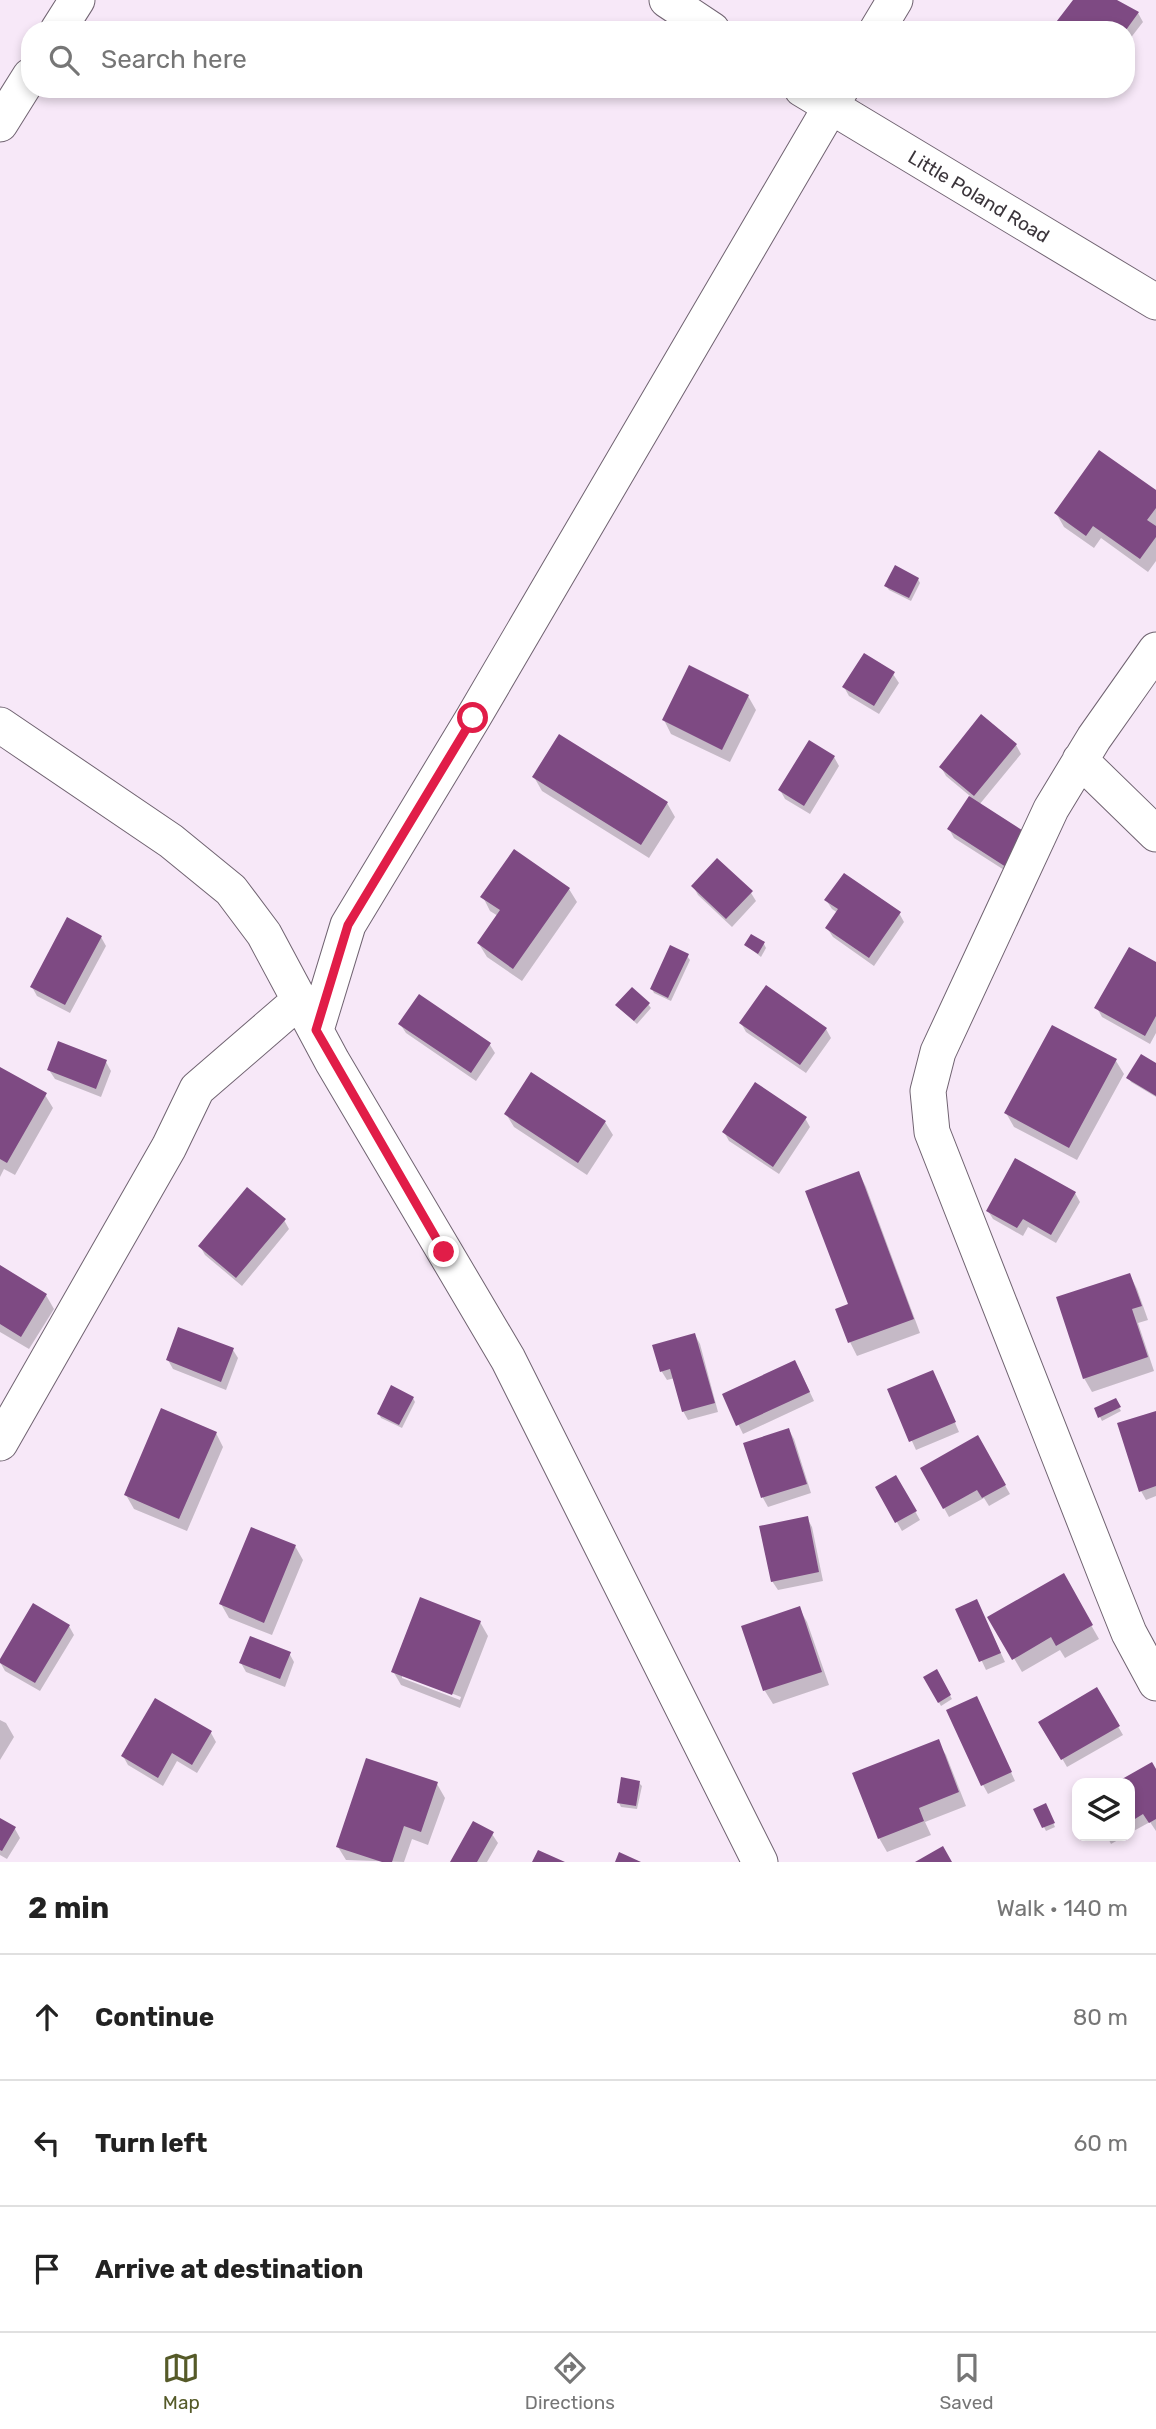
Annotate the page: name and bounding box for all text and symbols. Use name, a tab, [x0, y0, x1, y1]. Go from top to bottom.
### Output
search box	[21, 21, 1135, 98]
icon: search	[45, 41, 83, 79]
text: Search here	[101, 44, 247, 75]
street label: Little Poland Road	[904, 145, 1054, 248]
route start	[457, 702, 488, 733]
route end	[428, 1236, 459, 1267]
map controls	[1072, 1778, 1135, 1841]
button: layers	[1072, 1778, 1135, 1841]
text: 2 min	[28, 1890, 109, 1926]
text: Walk · 140 m	[996, 1894, 1128, 1922]
icon: ahead	[28, 1998, 66, 2036]
text: Continue	[95, 2002, 214, 2033]
text: 80 m	[1073, 2003, 1128, 2031]
icon: left	[28, 2124, 66, 2162]
text: Turn left	[95, 2128, 207, 2159]
text: 60 m	[1073, 2129, 1128, 2157]
icon: arrive	[28, 2250, 66, 2288]
text: Arrive at destination	[95, 2254, 363, 2285]
tab: Map	[162, 2349, 200, 2414]
tab: Directions	[525, 2349, 615, 2414]
tab: Saved	[939, 2349, 994, 2414]

